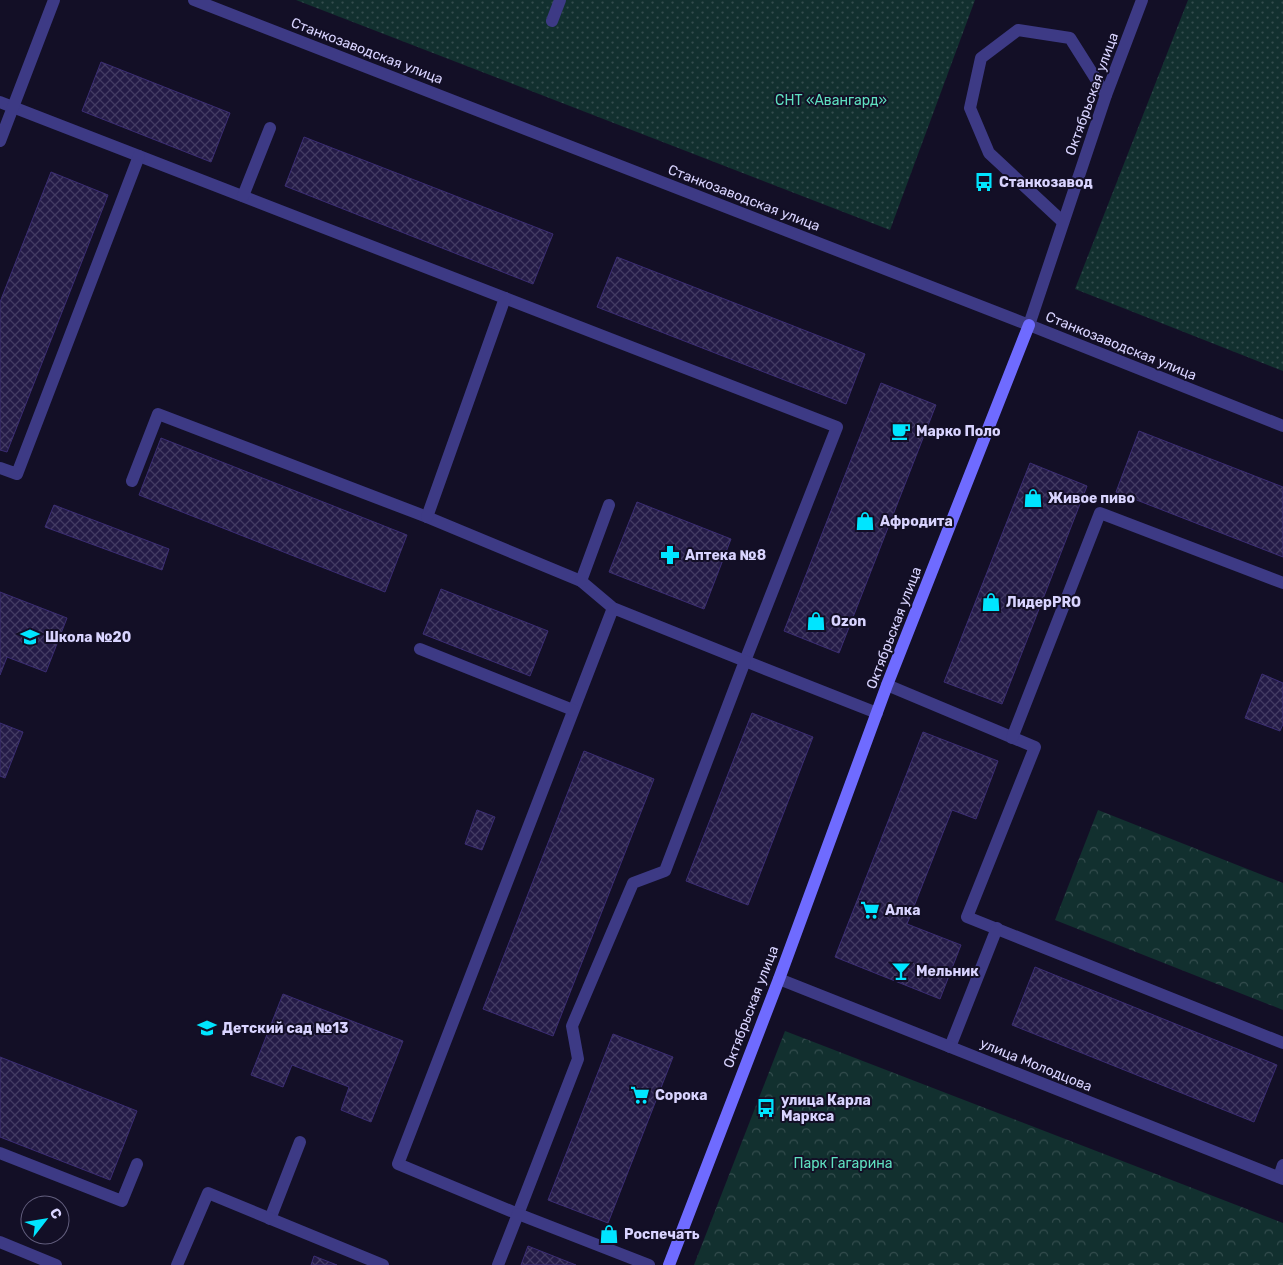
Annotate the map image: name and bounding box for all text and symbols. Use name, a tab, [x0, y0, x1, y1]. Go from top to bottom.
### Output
street label: Станкозаводская улица	[289, 14, 445, 88]
street label: Октябрьская улица	[1062, 30, 1122, 158]
park label: СНТ «Авангард»	[775, 92, 887, 109]
street label: Станкозаводская улица	[666, 161, 822, 235]
bus stop icon: Станкозавод	[973, 171, 995, 193]
place label: Станкозавод	[999, 174, 1093, 191]
street label: Станкозаводская улица	[1043, 308, 1199, 384]
cafe icon: Марко Поло	[890, 420, 912, 442]
place label: Марко Поло	[916, 423, 1001, 440]
shop icon: Живое пиво	[1022, 487, 1044, 509]
place label: Живое пиво	[1048, 490, 1135, 507]
shop icon: Афродита	[854, 510, 876, 532]
place label: Афродита	[880, 513, 953, 530]
pharmacy icon: Аптека №8	[659, 544, 681, 566]
place label: Аптека №8	[685, 547, 766, 564]
street label: Октябрьская улица	[863, 564, 925, 692]
shop icon: ЛидерPRO	[980, 591, 1002, 613]
place label: ЛидерPRO	[1006, 594, 1081, 611]
shop icon: Ozon	[805, 610, 827, 632]
place label: Ozon	[831, 613, 866, 630]
school or university icon: Школа №20	[19, 626, 41, 648]
place label: Школа №20	[45, 629, 131, 646]
supermarket icon: Алка	[859, 899, 881, 921]
place label: Алка	[885, 902, 921, 919]
street label: Октябрьская улица	[720, 943, 782, 1071]
bar icon: Мельник	[890, 960, 912, 982]
place label: Мельник	[916, 963, 979, 980]
school or university icon: Детский сад №13	[196, 1017, 218, 1039]
place label: Детский сад №13	[222, 1020, 349, 1037]
street label: улица Молодцова	[977, 1035, 1095, 1095]
supermarket icon: Сорока	[629, 1084, 651, 1106]
place label: Сорока	[655, 1087, 708, 1104]
place label: улица Карла Маркса	[781, 1092, 871, 1125]
bus stop icon: улица Карла Маркса	[755, 1097, 777, 1119]
park label: Парк Гагарина	[794, 1155, 892, 1172]
north arrow	[20, 1195, 70, 1245]
text: С	[46, 1205, 66, 1222]
shop icon: Роспечать	[598, 1223, 620, 1245]
place label: Роспечать	[624, 1226, 700, 1243]

